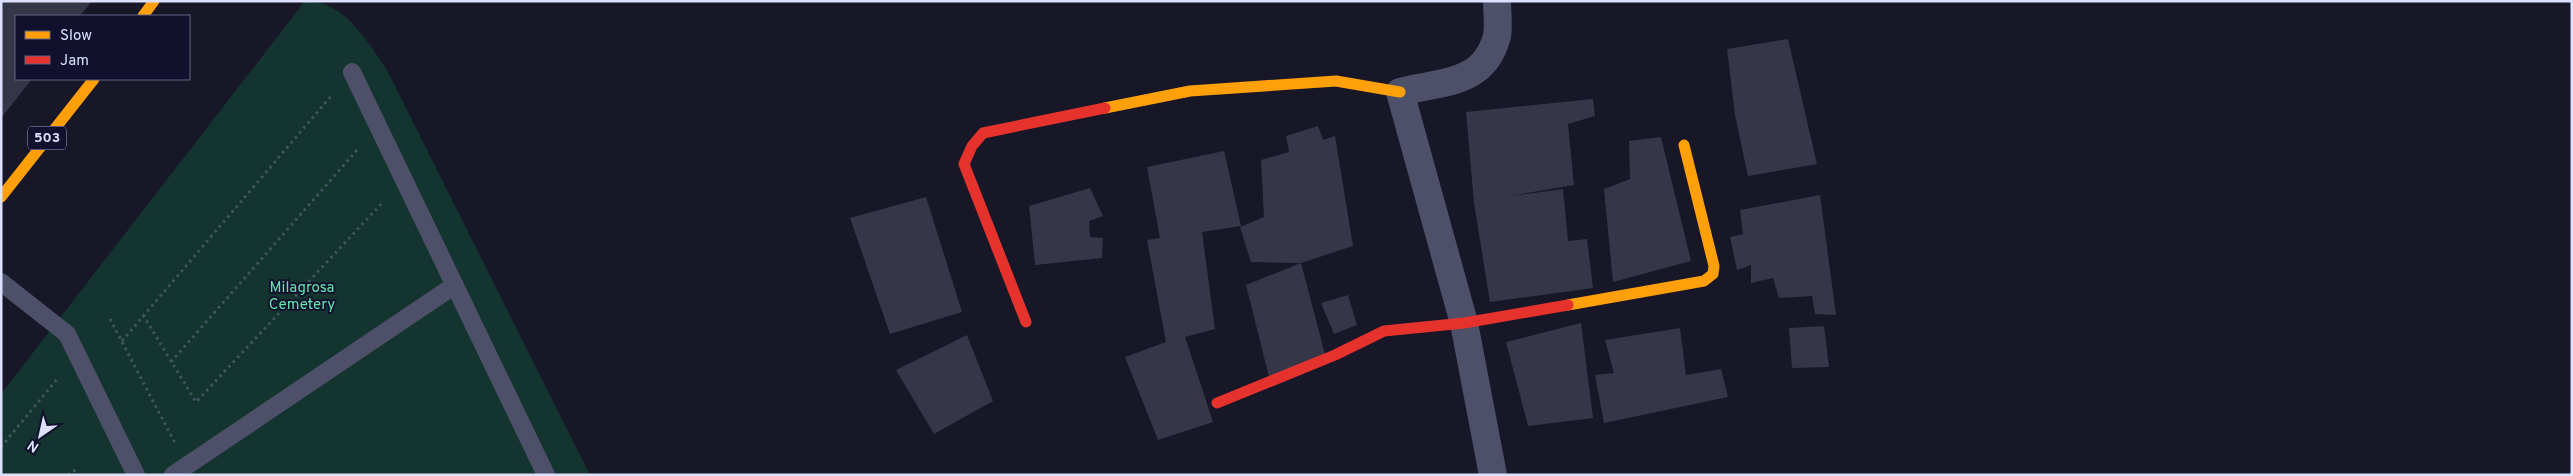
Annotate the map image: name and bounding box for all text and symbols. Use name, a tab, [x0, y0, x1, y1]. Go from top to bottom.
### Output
legend	[15, 15, 190, 80]
text: Slow	[60, 27, 92, 46]
text: Jam	[60, 52, 89, 71]
road number: 503	[28, 126, 66, 150]
park label: Milagrosa Cemetery	[269, 279, 335, 315]
north arrow	[15, 411, 65, 461]
text: N	[25, 436, 42, 455]

